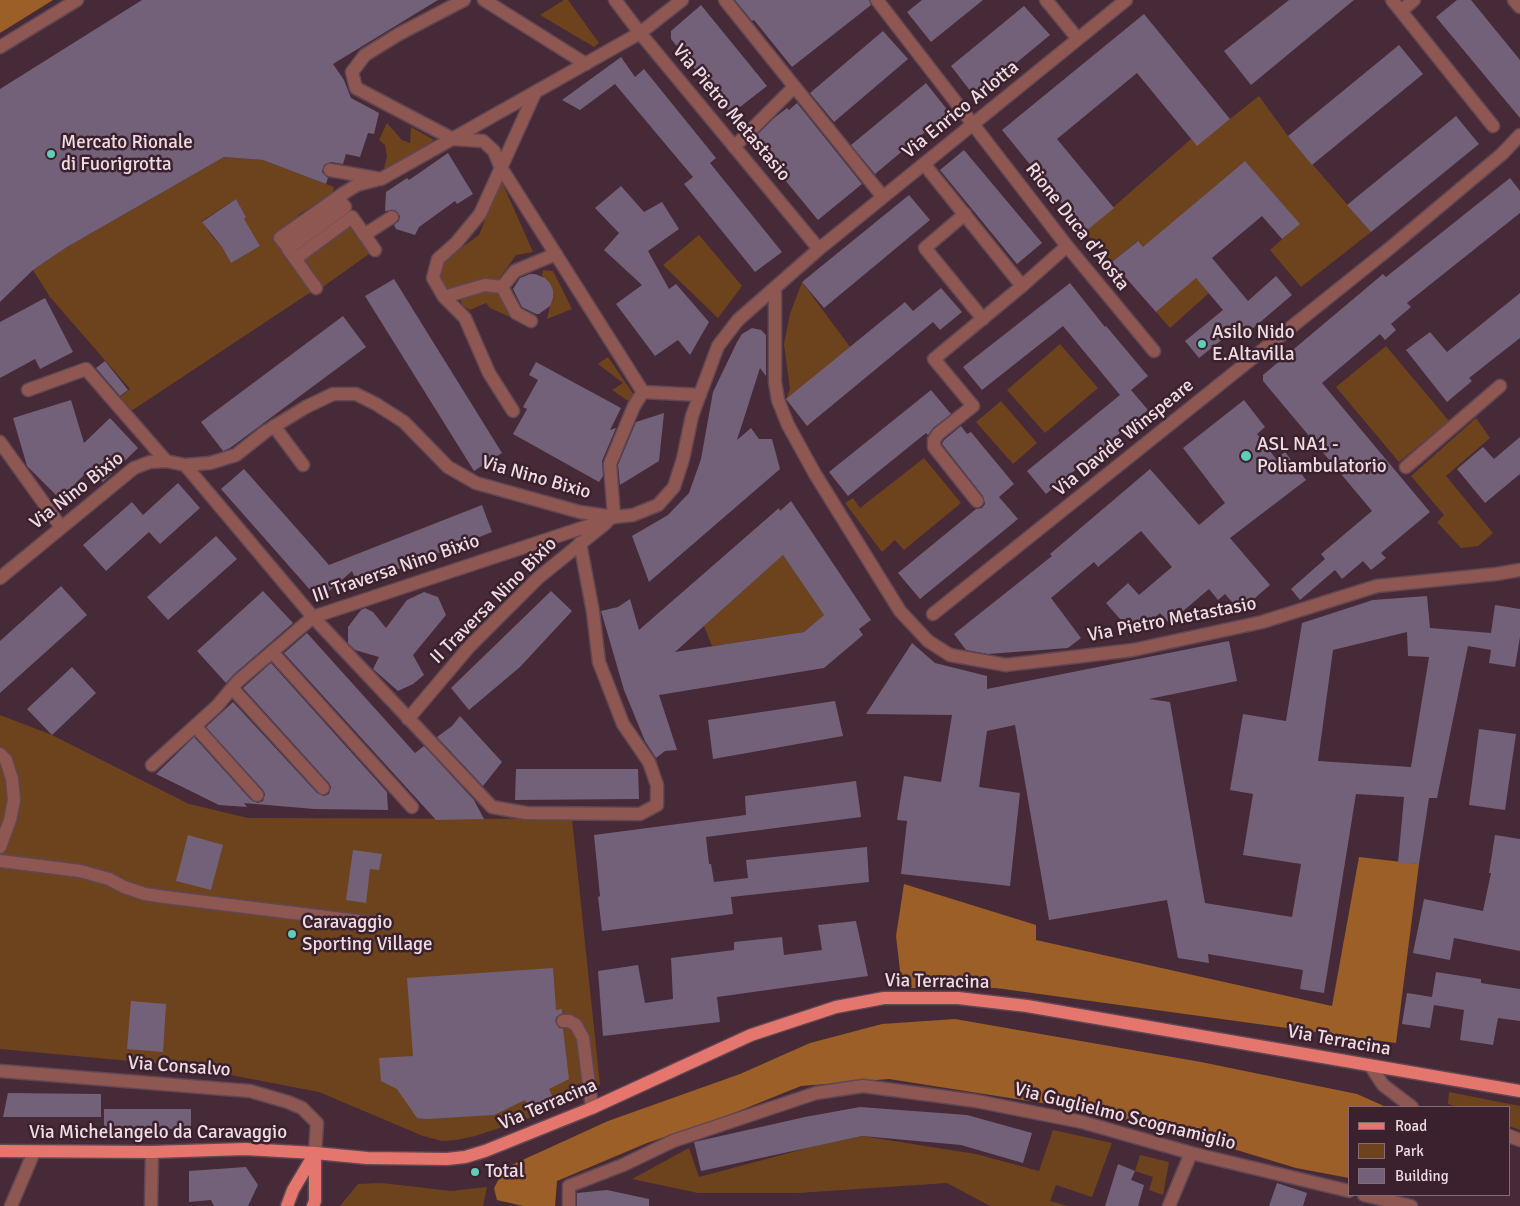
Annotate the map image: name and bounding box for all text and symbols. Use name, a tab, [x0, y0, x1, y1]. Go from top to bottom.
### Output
street label: Via Pietro Metastasio	[667, 40, 795, 186]
street label: Via Enrico Arlotta	[898, 56, 1024, 164]
place label: Mercato Rionale di Fuorigrotta	[61, 132, 193, 176]
marker: Mercato Rionale di Fuorigrotta	[45, 148, 57, 160]
street label: Rione Duca d'Aosta	[1020, 159, 1134, 295]
place label: Asilo Nido E.Altavilla	[1212, 322, 1295, 366]
marker: Asilo Nido E.Altavilla	[1196, 338, 1208, 350]
street label: Via Davide Winspeare	[1049, 374, 1199, 502]
place label: ASL NA1 - Poliambulatorio	[1257, 434, 1387, 478]
street label: Via Nino Bixio	[26, 447, 128, 535]
marker: ASL NA1 - Poliambulatorio	[1239, 449, 1253, 463]
street label: Via Nino Bixio	[479, 452, 593, 504]
street label: III Traversa Nino Bixio	[309, 530, 483, 608]
street label: II Traversa Nino Bixio	[426, 533, 562, 669]
street label: Via Pietro Metastasio	[1086, 592, 1258, 648]
place label: Caravaggio Sporting Village	[302, 912, 433, 956]
marker: Caravaggio Sporting Village	[286, 928, 298, 940]
street label: Via Terracina	[884, 970, 990, 994]
street label: Via Terracina	[1285, 1021, 1393, 1061]
street label: Via Consalvo	[127, 1052, 231, 1082]
street label: Via Terracina	[495, 1074, 601, 1136]
street label: Via Guglielmo Scognamiglio	[1012, 1078, 1238, 1156]
legend	[1348, 1106, 1510, 1196]
text: Road	[1395, 1117, 1427, 1135]
street label: Via Michelangelo da Caravaggio	[29, 1122, 287, 1144]
text: Park	[1395, 1142, 1424, 1160]
place label: Total	[485, 1161, 524, 1183]
marker: Total	[469, 1166, 481, 1178]
text: Building	[1395, 1167, 1449, 1185]

